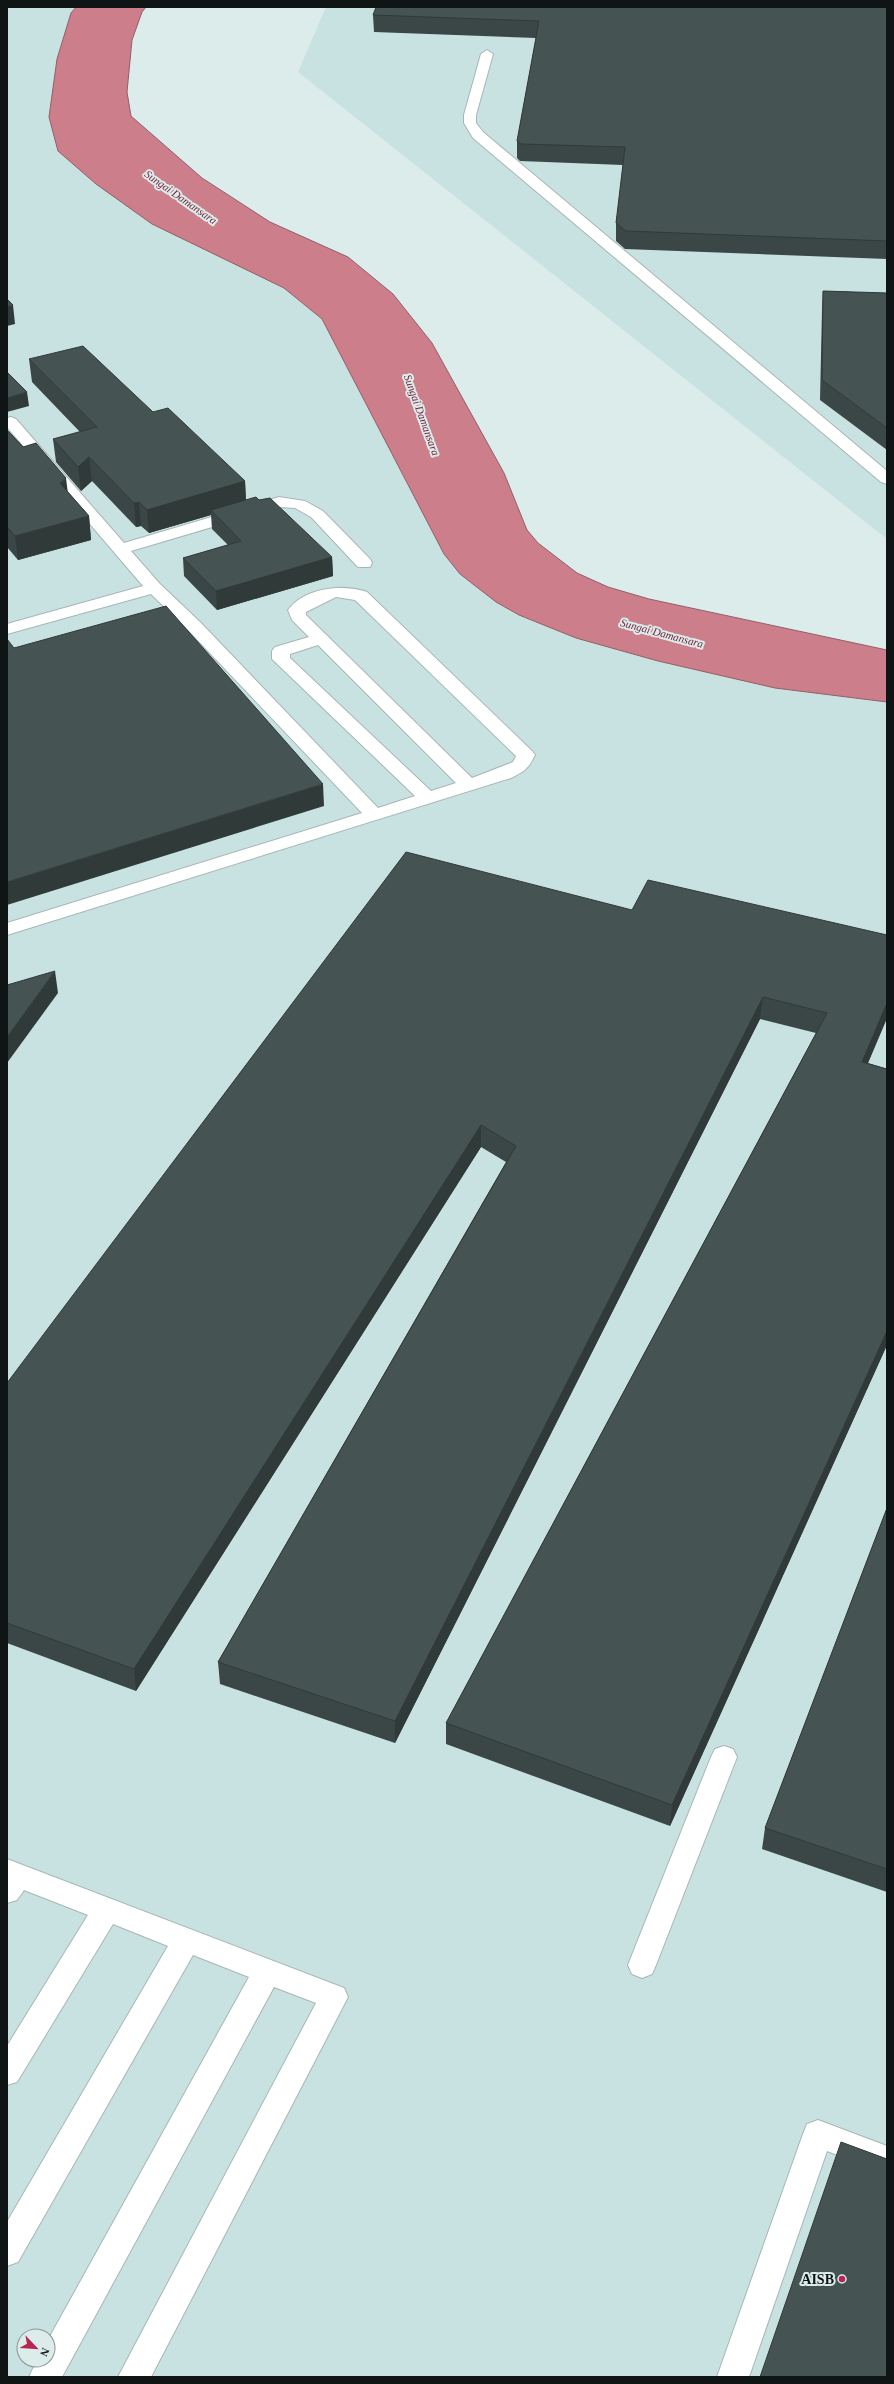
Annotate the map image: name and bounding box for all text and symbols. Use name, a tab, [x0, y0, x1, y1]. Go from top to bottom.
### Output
water label: Sungai Damansara	[143, 168, 220, 227]
water label: Sungai Damansara	[402, 373, 442, 458]
water label: Sungai Damansara	[619, 616, 705, 650]
place label: AISB	[801, 2272, 834, 2287]
marker: AISB	[837, 2274, 847, 2284]
north arrow	[16, 2328, 56, 2368]
text: N	[38, 2346, 52, 2358]

